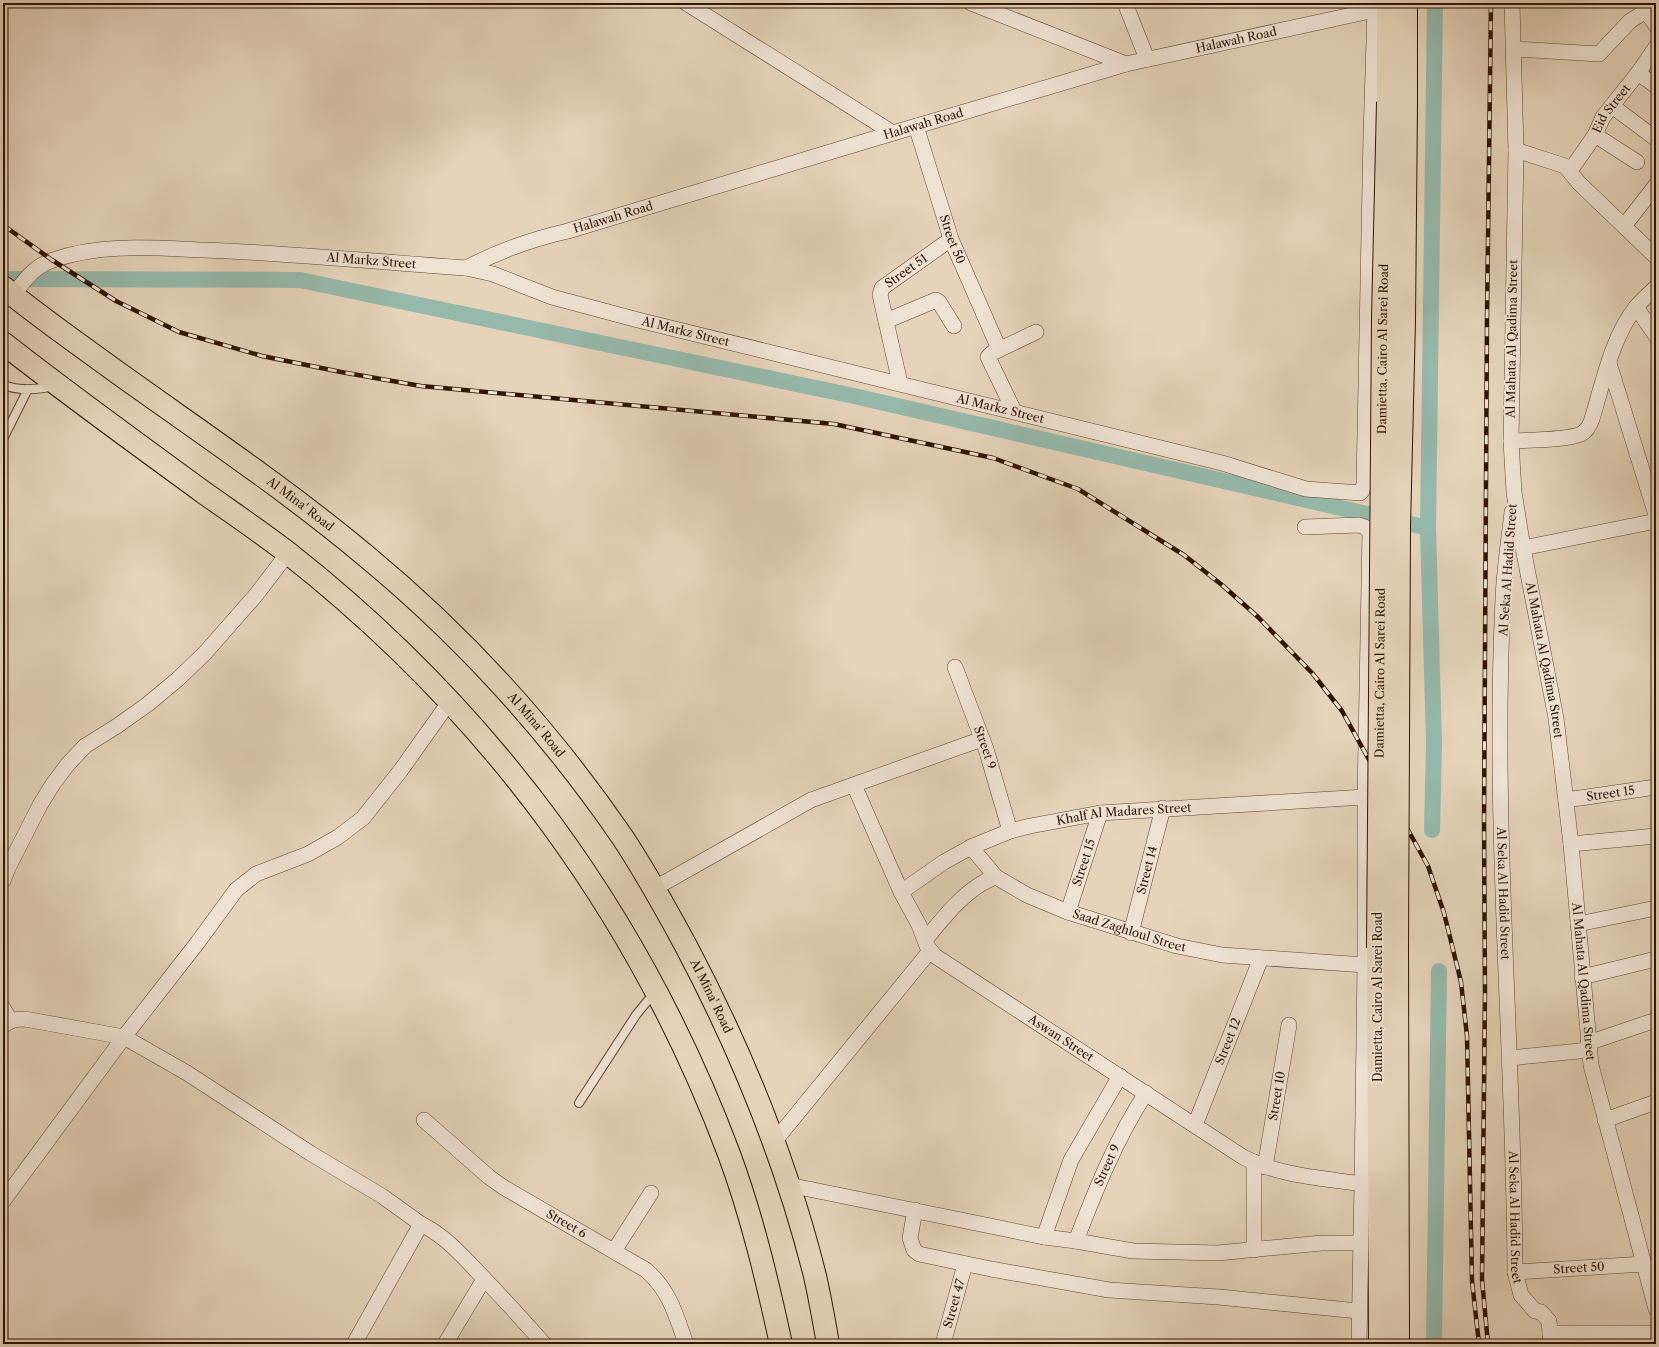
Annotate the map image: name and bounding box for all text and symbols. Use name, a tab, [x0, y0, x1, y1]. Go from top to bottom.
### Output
street label: Halawah Road	[1194, 23, 1279, 56]
street label: Eid Street	[1589, 80, 1634, 135]
street label: Halawah Road	[882, 104, 966, 142]
street label: Halawah Road	[571, 198, 655, 236]
street label: Street 50	[937, 213, 969, 266]
street label: Al Markz Street	[325, 249, 417, 271]
street label: Street 51	[881, 250, 930, 291]
street label: Al Mahata Al Qadima Street	[1503, 259, 1520, 419]
street label: Damietta, Cairo Al Sarei Road	[1374, 263, 1391, 434]
street label: Al Markz Street	[639, 313, 732, 349]
street label: Al Markz Street	[954, 390, 1046, 426]
street label: Al Mina' Road	[263, 473, 338, 534]
street label: Al Seka Al Hadid Street	[1495, 502, 1520, 638]
street label: Al Mahata Al Qadima Street	[1523, 580, 1566, 740]
street label: Damietta, Cairo Al Sarei Road	[1372, 587, 1388, 758]
street label: Al Mina' Road	[504, 688, 569, 761]
street label: Street 9	[971, 724, 999, 771]
street label: Street 15	[1585, 782, 1636, 804]
street label: Khalf Al Madares Street	[1055, 799, 1193, 828]
street label: Al Seka Al Hadid Street	[1494, 826, 1513, 961]
street label: Street 15	[1069, 837, 1098, 888]
street label: Street 14	[1133, 844, 1160, 896]
street label: Al Mahata Al Qadima Street	[1569, 901, 1599, 1062]
street label: Saad Zaghloul Street	[1071, 906, 1188, 955]
street label: Damietta, Cairo Al Sarei Road	[1370, 911, 1385, 1082]
street label: Al Mina' Road	[687, 956, 736, 1036]
street label: Aswan Street	[1025, 1010, 1097, 1065]
street label: Street 12	[1212, 1015, 1244, 1067]
street label: Street 10	[1265, 1070, 1288, 1122]
street label: Street 9	[1091, 1142, 1123, 1188]
street label: Al Seka Al Hadid Street	[1506, 1150, 1526, 1286]
street label: Street 6	[544, 1206, 590, 1241]
street label: Street 50	[1553, 1258, 1605, 1277]
street label: Street 47	[940, 1277, 968, 1330]

